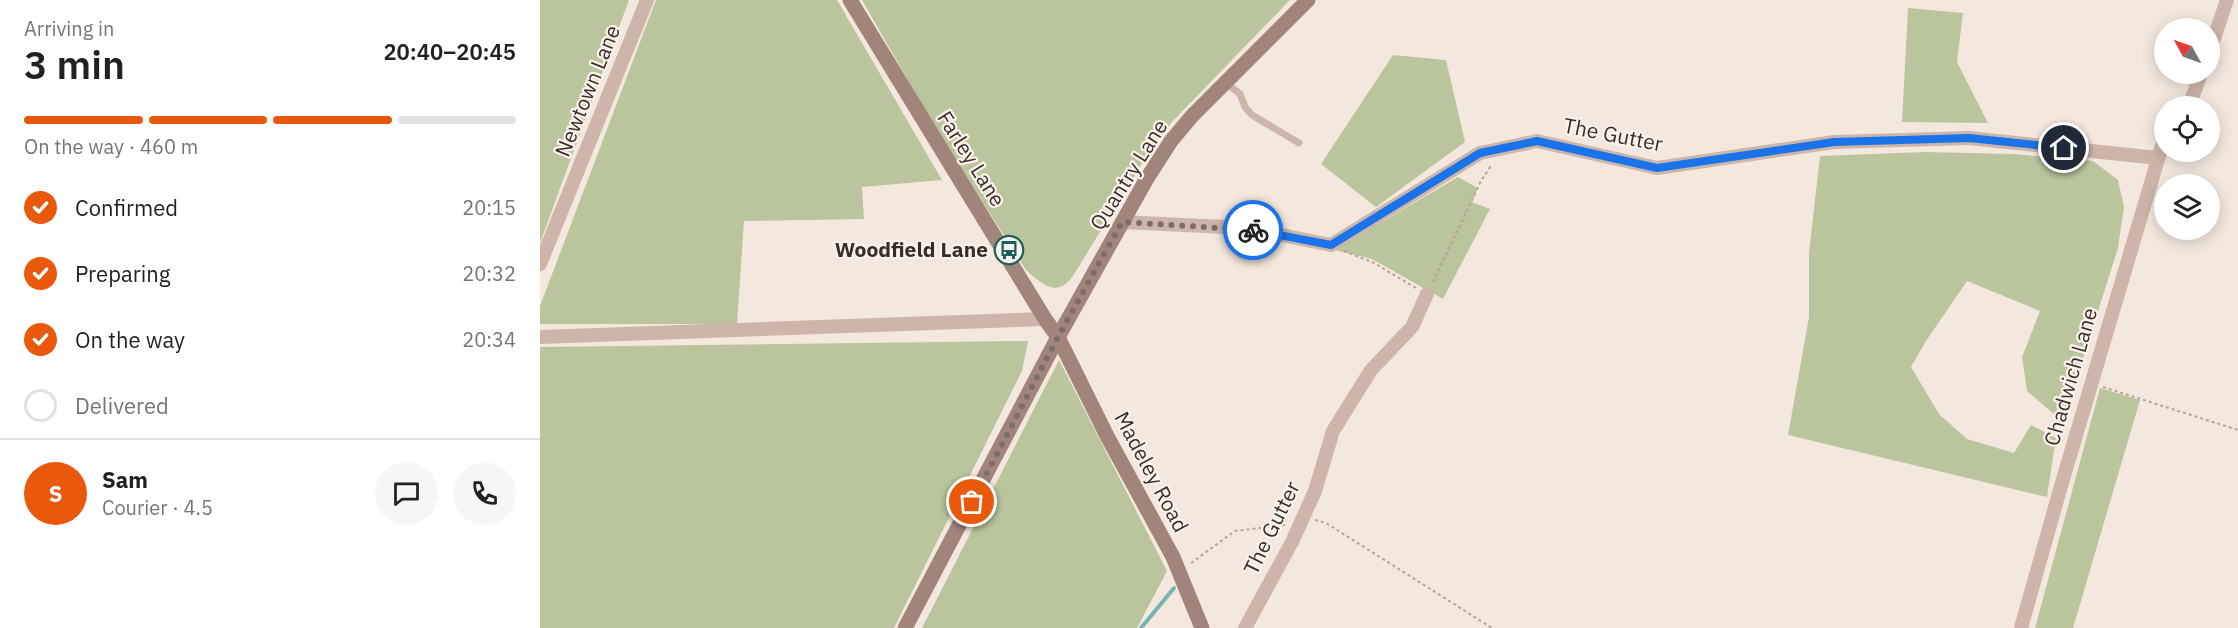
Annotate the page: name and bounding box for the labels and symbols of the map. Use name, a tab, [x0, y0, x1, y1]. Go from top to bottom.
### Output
north arrow	[2154, 18, 2220, 84]
street label: Newtown Lane	[548, 21, 626, 161]
street label: Farley Lane	[931, 105, 1012, 211]
street label: The Gutter	[1561, 111, 1666, 157]
street label: Quantry Lane	[1083, 114, 1173, 235]
pin	[2038, 122, 2089, 173]
courier	[1223, 200, 1283, 260]
bus stop icon: Woodfield Lane	[993, 234, 1025, 266]
place label: Woodfield Lane	[835, 235, 988, 263]
street label: Chadwich Lane	[2037, 304, 2103, 449]
street label: Madeley Road	[1108, 406, 1195, 537]
pin	[946, 476, 997, 527]
street label: The Gutter	[1236, 476, 1306, 579]

